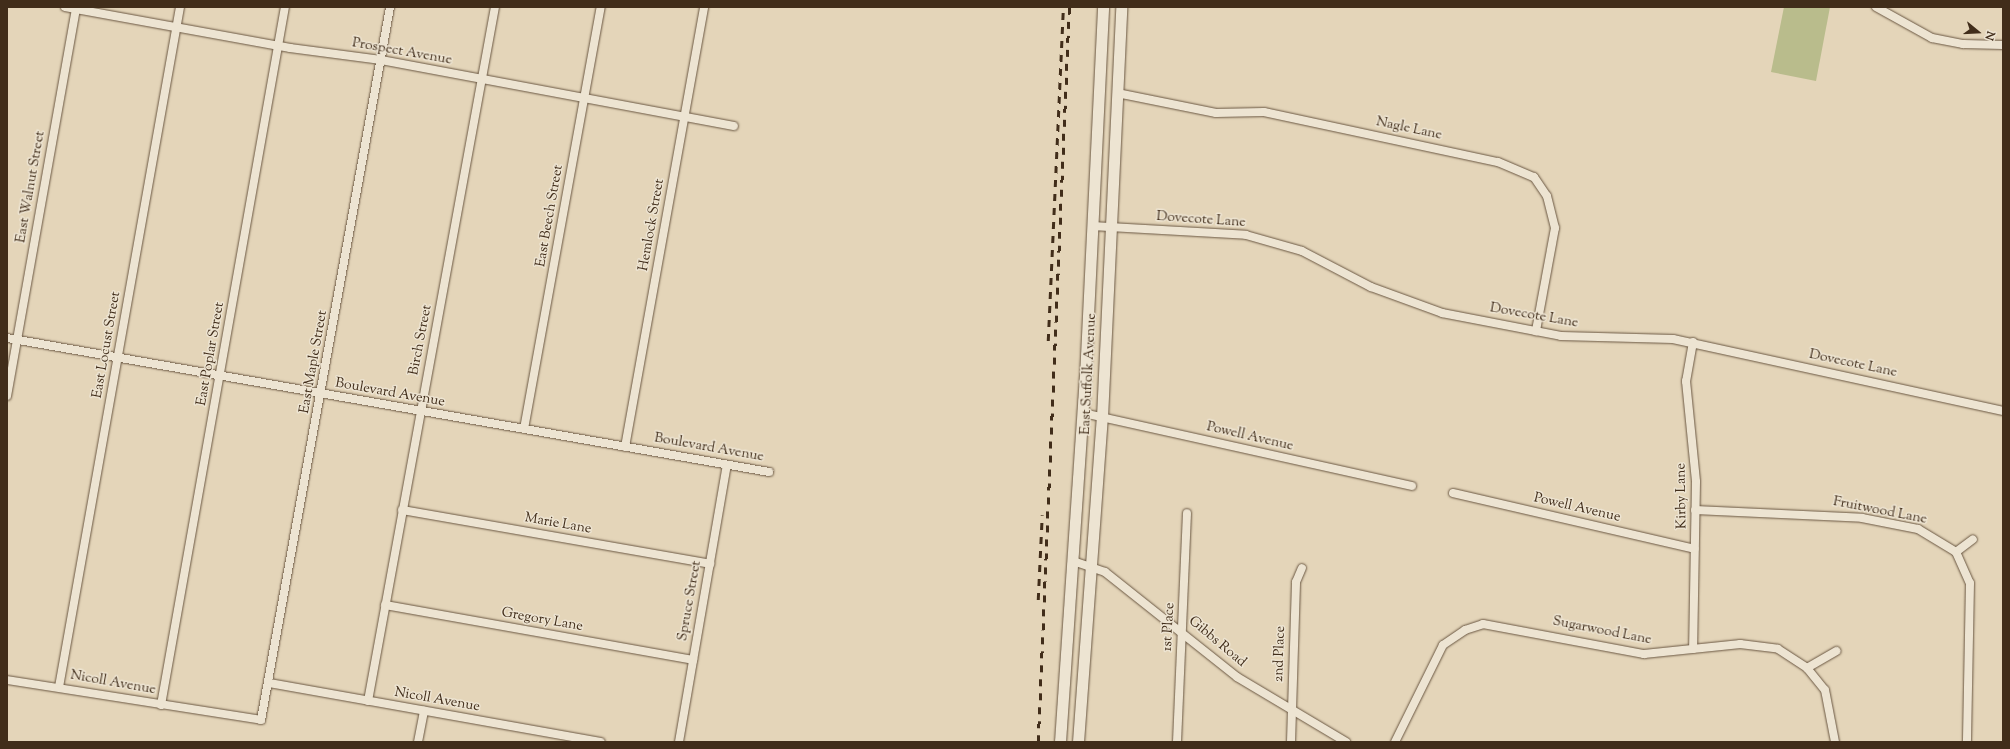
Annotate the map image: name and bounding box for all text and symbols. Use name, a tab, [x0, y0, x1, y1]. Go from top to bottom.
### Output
north arrow	[1958, 12, 1998, 52]
text: N	[1980, 29, 1998, 42]
street label: Prospect Avenue	[351, 35, 453, 69]
street label: Nagle Lane	[1374, 114, 1444, 144]
street label: East Walnut Street	[13, 130, 49, 244]
street label: East Beech Street	[533, 164, 567, 268]
street label: Hemlock Street	[636, 177, 668, 273]
street label: Dovecote Lane	[1156, 208, 1246, 232]
street label: East Locust Street	[89, 290, 125, 400]
street label: Dovecote Lane	[1488, 300, 1580, 332]
street label: East Poplar Street	[194, 301, 228, 407]
street label: Birch Street	[406, 303, 436, 377]
street label: East Maple Street	[297, 309, 331, 415]
street label: East Suffolk Avenue	[1077, 313, 1101, 435]
street label: Dovecote Lane	[1807, 346, 1899, 382]
street label: Boulevard Avenue	[334, 375, 446, 411]
street label: Powell Avenue	[1205, 419, 1295, 455]
street label: Boulevard Avenue	[653, 430, 765, 466]
street label: Kirby Lane	[1673, 463, 1691, 529]
street label: Powell Avenue	[1532, 490, 1622, 526]
street label: Fruitwood Lane	[1832, 494, 1928, 528]
street label: Marie Lane	[523, 510, 593, 538]
street label: Spruce Street	[675, 559, 705, 643]
street label: 1st Place	[1159, 602, 1179, 652]
street label: Gregory Lane	[500, 605, 584, 635]
street label: Gibbs Road	[1185, 613, 1249, 671]
street label: Sugarwood Lane	[1551, 613, 1653, 649]
street label: 2nd Place	[1271, 625, 1289, 683]
street label: Nicoll Avenue	[69, 667, 157, 699]
street label: Nicoll Avenue	[393, 684, 481, 716]

